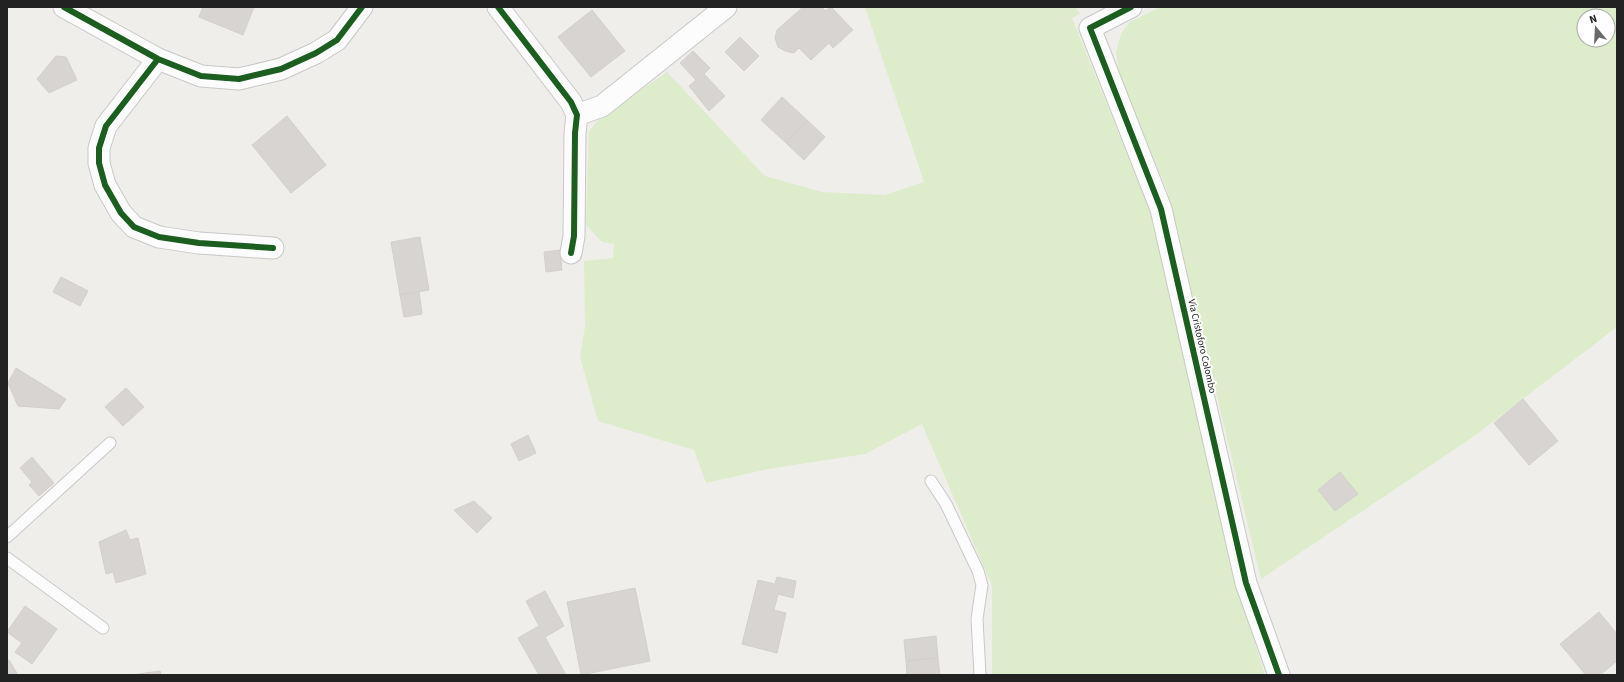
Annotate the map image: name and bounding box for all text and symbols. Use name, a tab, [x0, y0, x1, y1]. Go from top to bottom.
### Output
north arrow	[1576, 8, 1616, 48]
text: N	[1587, 11, 1599, 27]
street label: Via Cristoforo Colombo	[1184, 298, 1220, 395]

